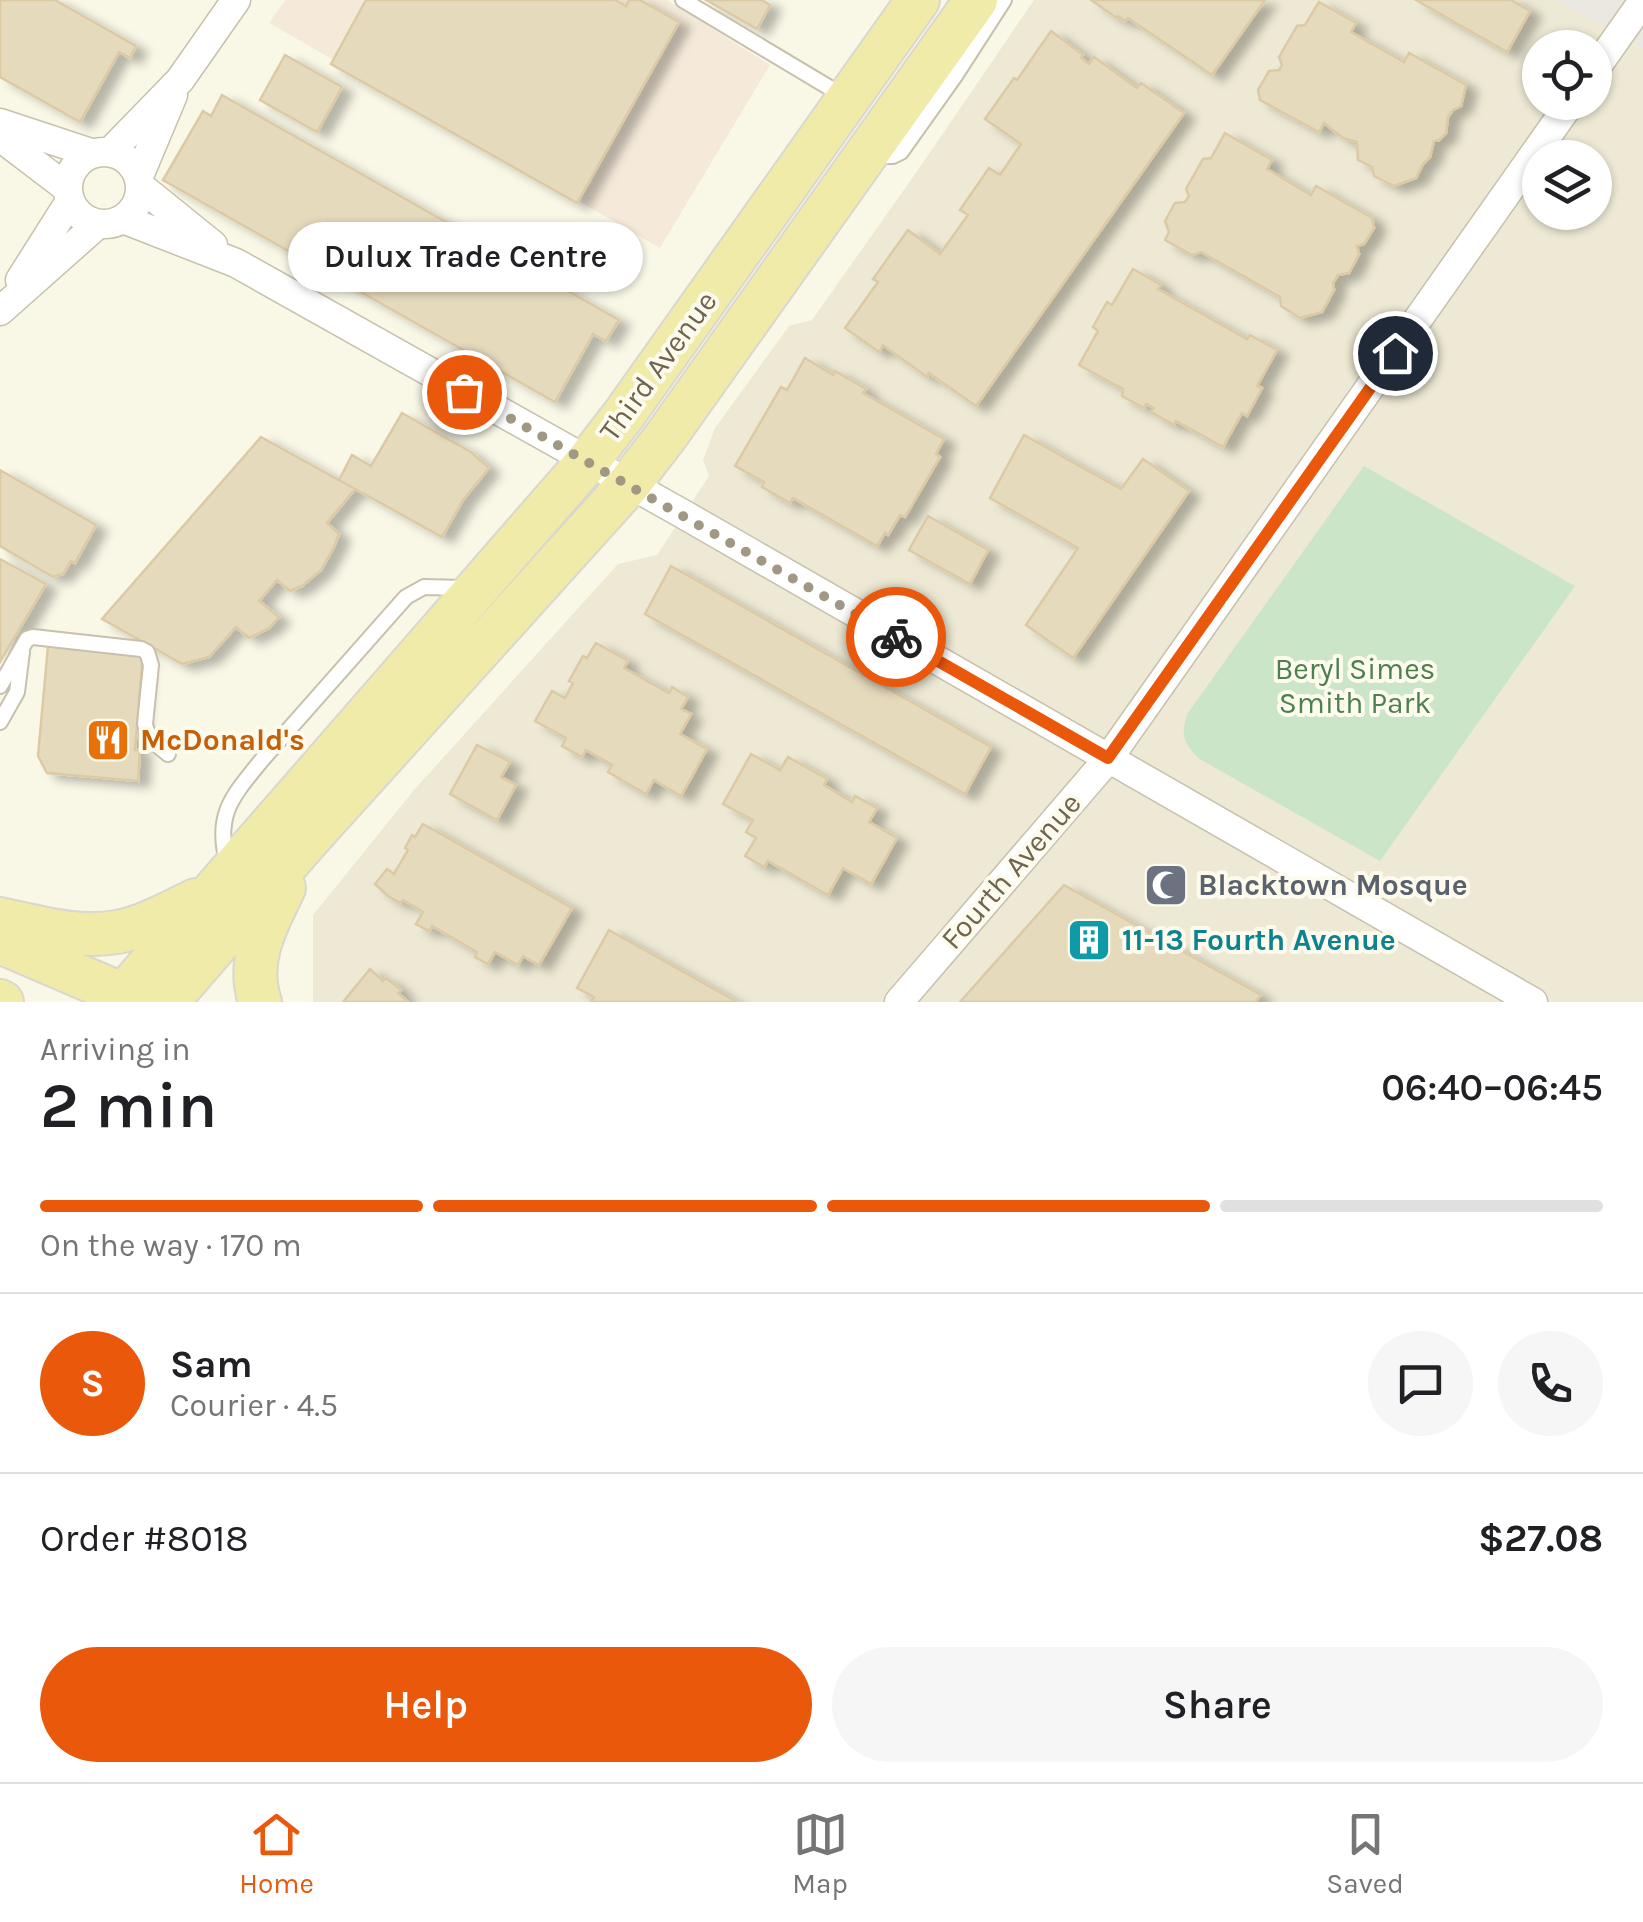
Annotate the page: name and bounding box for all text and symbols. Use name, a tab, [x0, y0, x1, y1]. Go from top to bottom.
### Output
map controls	[1522, 30, 1612, 230]
button: locate	[1522, 30, 1612, 120]
button: layers	[1522, 140, 1612, 230]
callout: Dulux Trade Centre	[286, 222, 642, 292]
text: Dulux Trade Centre	[324, 238, 607, 275]
street label: Third Avenue	[592, 284, 724, 448]
pin	[1353, 311, 1438, 396]
icon: home	[1368, 326, 1423, 381]
pin	[422, 350, 507, 435]
icon: bag	[437, 365, 492, 420]
courier	[846, 587, 946, 687]
icon: bike	[869, 610, 924, 665]
park label: Beryl Simes Smith Park	[1275, 651, 1435, 721]
restaurant icon: McDonald's	[85, 717, 131, 763]
place label: McDonald's	[140, 722, 305, 758]
street label: Fourth Avenue	[933, 785, 1089, 957]
mosque icon: Blacktown Mosque	[1143, 862, 1189, 908]
place label: Blacktown Mosque	[1198, 867, 1468, 903]
building icon: 11-13 Fourth Avenue	[1066, 917, 1112, 963]
place label: 11-13 Fourth Avenue	[1122, 922, 1396, 958]
text: Arriving in	[40, 1031, 191, 1068]
text: 06:40–06:45	[1381, 1065, 1603, 1110]
text: 2 min	[40, 1067, 217, 1143]
text: On the way · 170 m	[40, 1227, 302, 1264]
button: chat	[1368, 1331, 1473, 1436]
button: phone	[1498, 1331, 1603, 1436]
text: Sam	[170, 1342, 253, 1387]
text: S	[80, 1361, 105, 1406]
text: Courier · 4.5	[170, 1387, 338, 1424]
text: Order #8018	[40, 1516, 249, 1561]
text: $27.08	[1478, 1516, 1603, 1561]
button: Help	[40, 1647, 812, 1762]
button: Share	[832, 1647, 1603, 1762]
tab: Home	[239, 1807, 314, 1900]
tab: Map	[792, 1807, 848, 1900]
tab: Saved	[1326, 1807, 1404, 1900]

